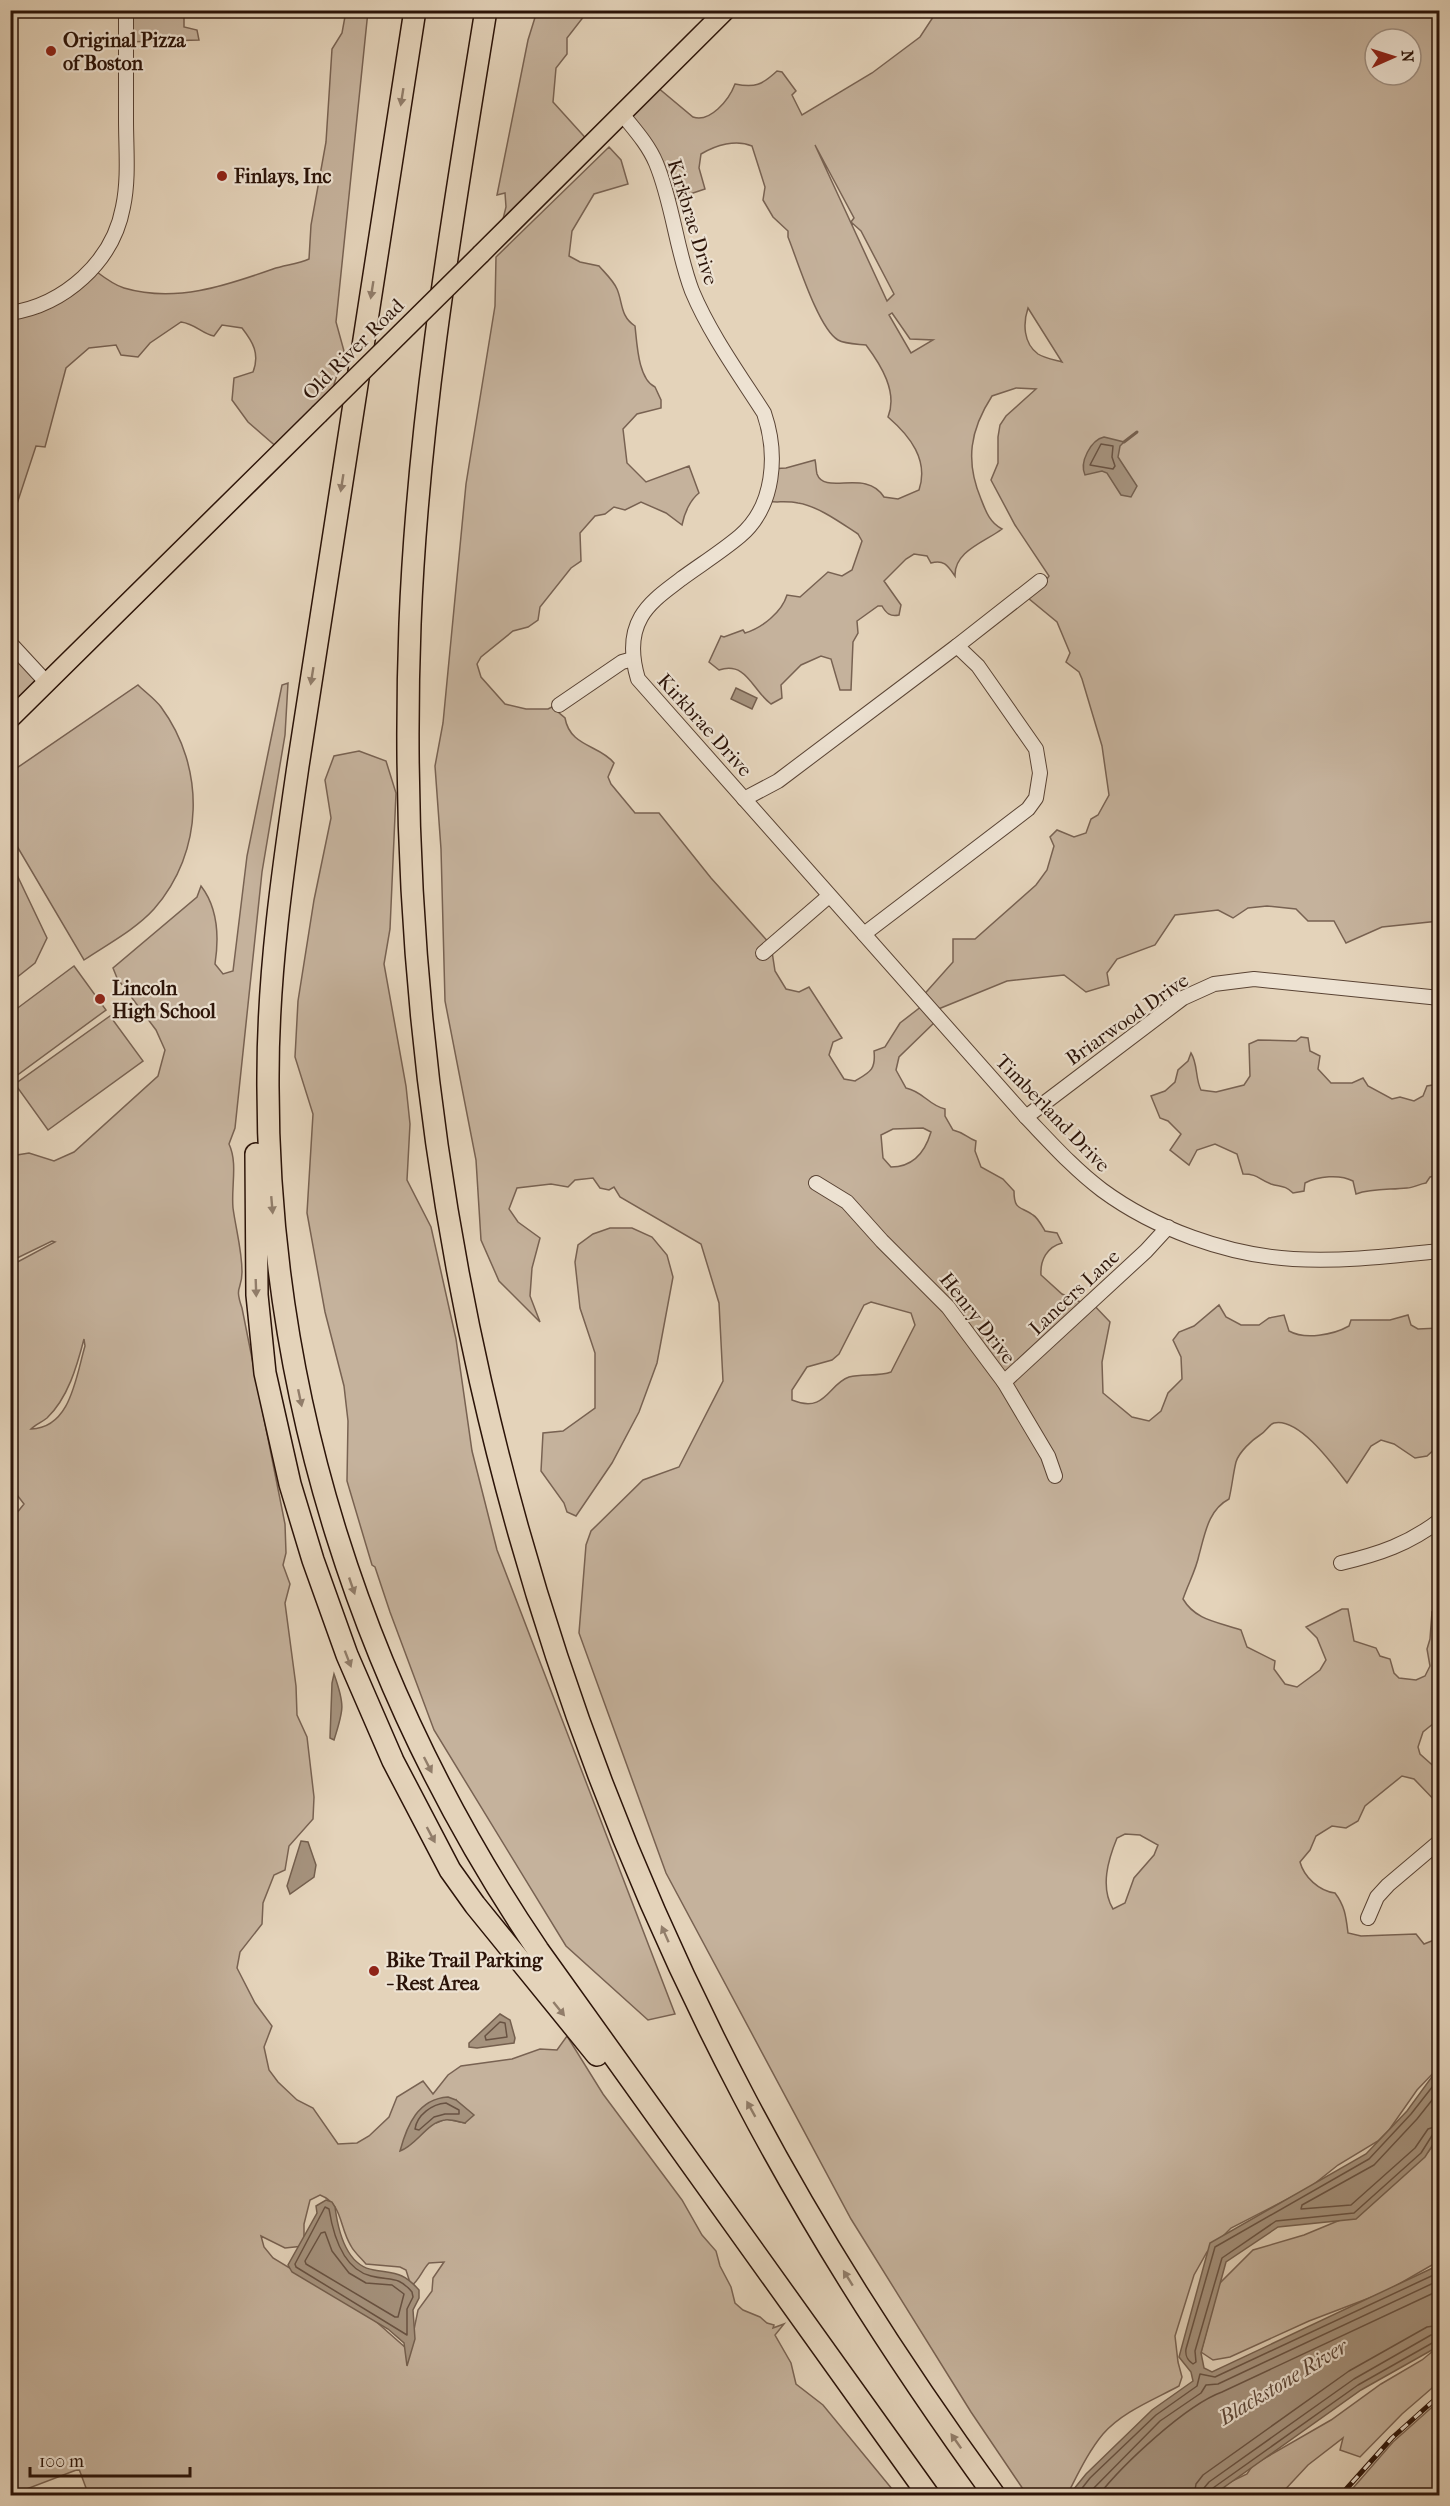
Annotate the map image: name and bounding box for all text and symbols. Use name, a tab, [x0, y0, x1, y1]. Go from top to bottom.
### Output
north arrow	[1363, 27, 1423, 87]
place label: Original Pizza of Boston	[63, 29, 186, 75]
marker: Original Pizza of Boston	[44, 44, 58, 58]
text: N	[1398, 50, 1417, 64]
one-way arrow	[397, 88, 406, 107]
street label: Kirkbrae Drive	[662, 157, 723, 288]
place label: Finlays, Inc	[233, 165, 331, 188]
marker: Finlays, Inc	[215, 169, 229, 183]
one-way arrow	[368, 281, 377, 300]
street label: Old River Road	[298, 293, 409, 405]
one-way arrow	[338, 473, 347, 492]
one-way arrow	[308, 666, 317, 685]
street label: Kirkbrae Drive	[653, 669, 757, 781]
street label: Briarwood Drive	[1062, 969, 1193, 1070]
place label: Lincoln High School	[112, 977, 216, 1023]
marker: Lincoln High School	[93, 992, 107, 1006]
street label: Timberland Drive	[991, 1050, 1115, 1177]
one-way arrow	[267, 1196, 277, 1215]
street label: Lancers Lane	[1025, 1245, 1124, 1340]
street label: Henry Drive	[935, 1268, 1020, 1369]
one-way arrow	[252, 1278, 261, 1297]
one-way arrow	[296, 1389, 306, 1407]
one-way arrow	[348, 1577, 358, 1595]
one-way arrow	[344, 1650, 353, 1668]
one-way arrow	[423, 1756, 433, 1774]
one-way arrow	[426, 1827, 436, 1844]
one-way arrow	[660, 1926, 669, 1943]
place label: Bike Trail Parking - Rest Area	[386, 1949, 544, 1995]
marker: Bike Trail Parking - Rest Area	[367, 1964, 381, 1978]
one-way arrow	[553, 2001, 565, 2016]
one-way arrow	[746, 2101, 756, 2118]
one-way arrow	[843, 2270, 854, 2286]
water label: Blackstone River	[1214, 2333, 1353, 2430]
one-way arrow	[950, 2433, 962, 2449]
scale bar	[30, 2440, 190, 2478]
text: 100 m	[39, 2451, 84, 2472]

